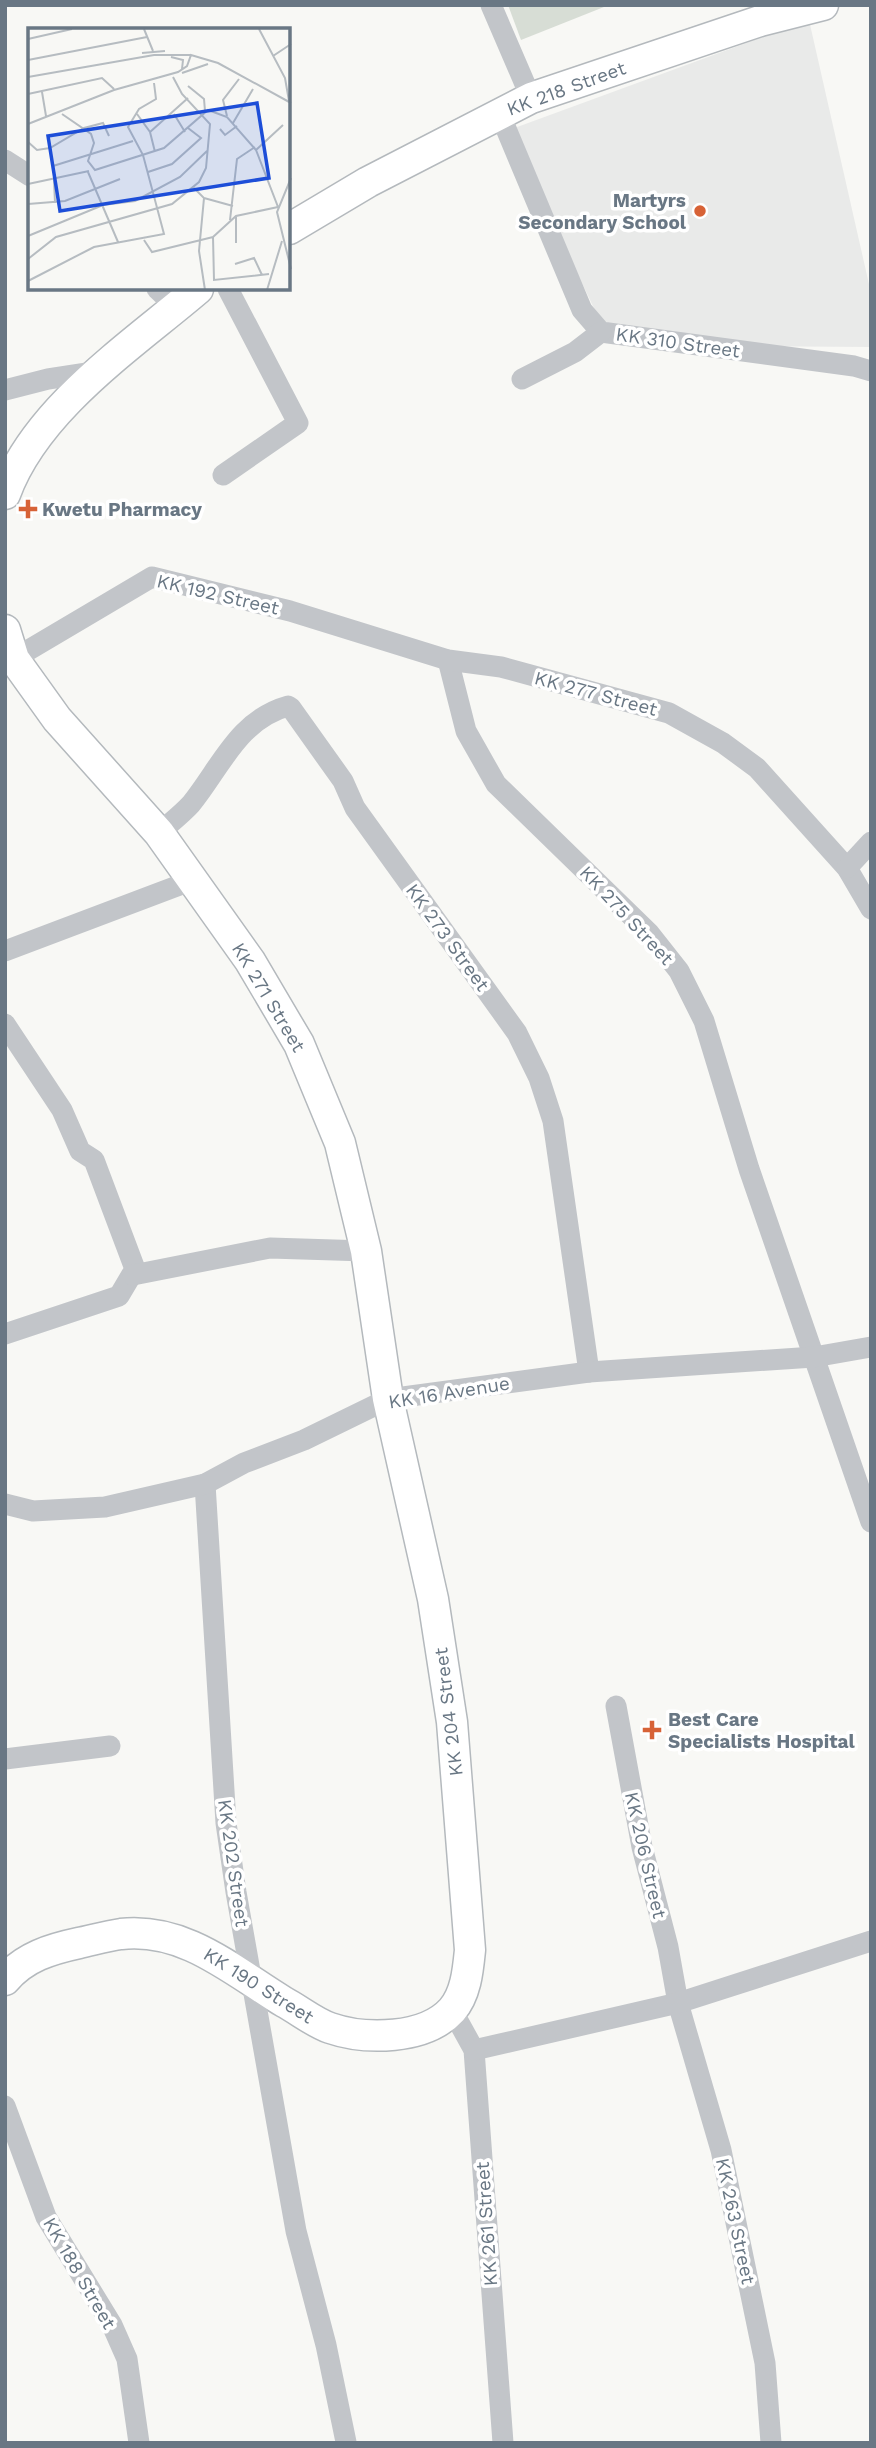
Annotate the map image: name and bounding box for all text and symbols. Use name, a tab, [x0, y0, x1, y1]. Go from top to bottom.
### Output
inset map	[28, 28, 290, 290]
street label: KK 218 Street	[503, 56, 629, 121]
place label: Martyrs Secondary School	[518, 189, 687, 234]
marker: Martyrs Secondary School	[692, 203, 708, 219]
street label: KK 310 Street	[614, 322, 742, 363]
place label: Kwetu Pharmacy	[42, 498, 202, 521]
marker: Kwetu Pharmacy	[20, 501, 36, 517]
street label: KK 192 Street	[155, 569, 281, 620]
street label: KK 277 Street	[532, 666, 660, 721]
street label: KK 275 Street	[575, 861, 678, 970]
street label: KK 273 Street	[401, 879, 494, 996]
street label: KK 271 Street	[227, 938, 310, 1056]
street label: KK 16 Avenue	[387, 1372, 511, 1413]
street label: KK 204 Street	[429, 1646, 468, 1778]
place label: Best Care Specialists Hospital	[668, 1708, 856, 1753]
marker: Best Care Specialists Hospital	[642, 1720, 662, 1740]
street label: KK 206 Street	[620, 1790, 671, 1921]
street label: KK 202 Street	[213, 1798, 254, 1928]
street label: KK 190 Street	[199, 1942, 318, 2028]
street label: KK 263 Street	[711, 2156, 760, 2286]
street label: KK 261 Street	[471, 2161, 502, 2287]
street label: KK 188 Street	[38, 2213, 121, 2333]

